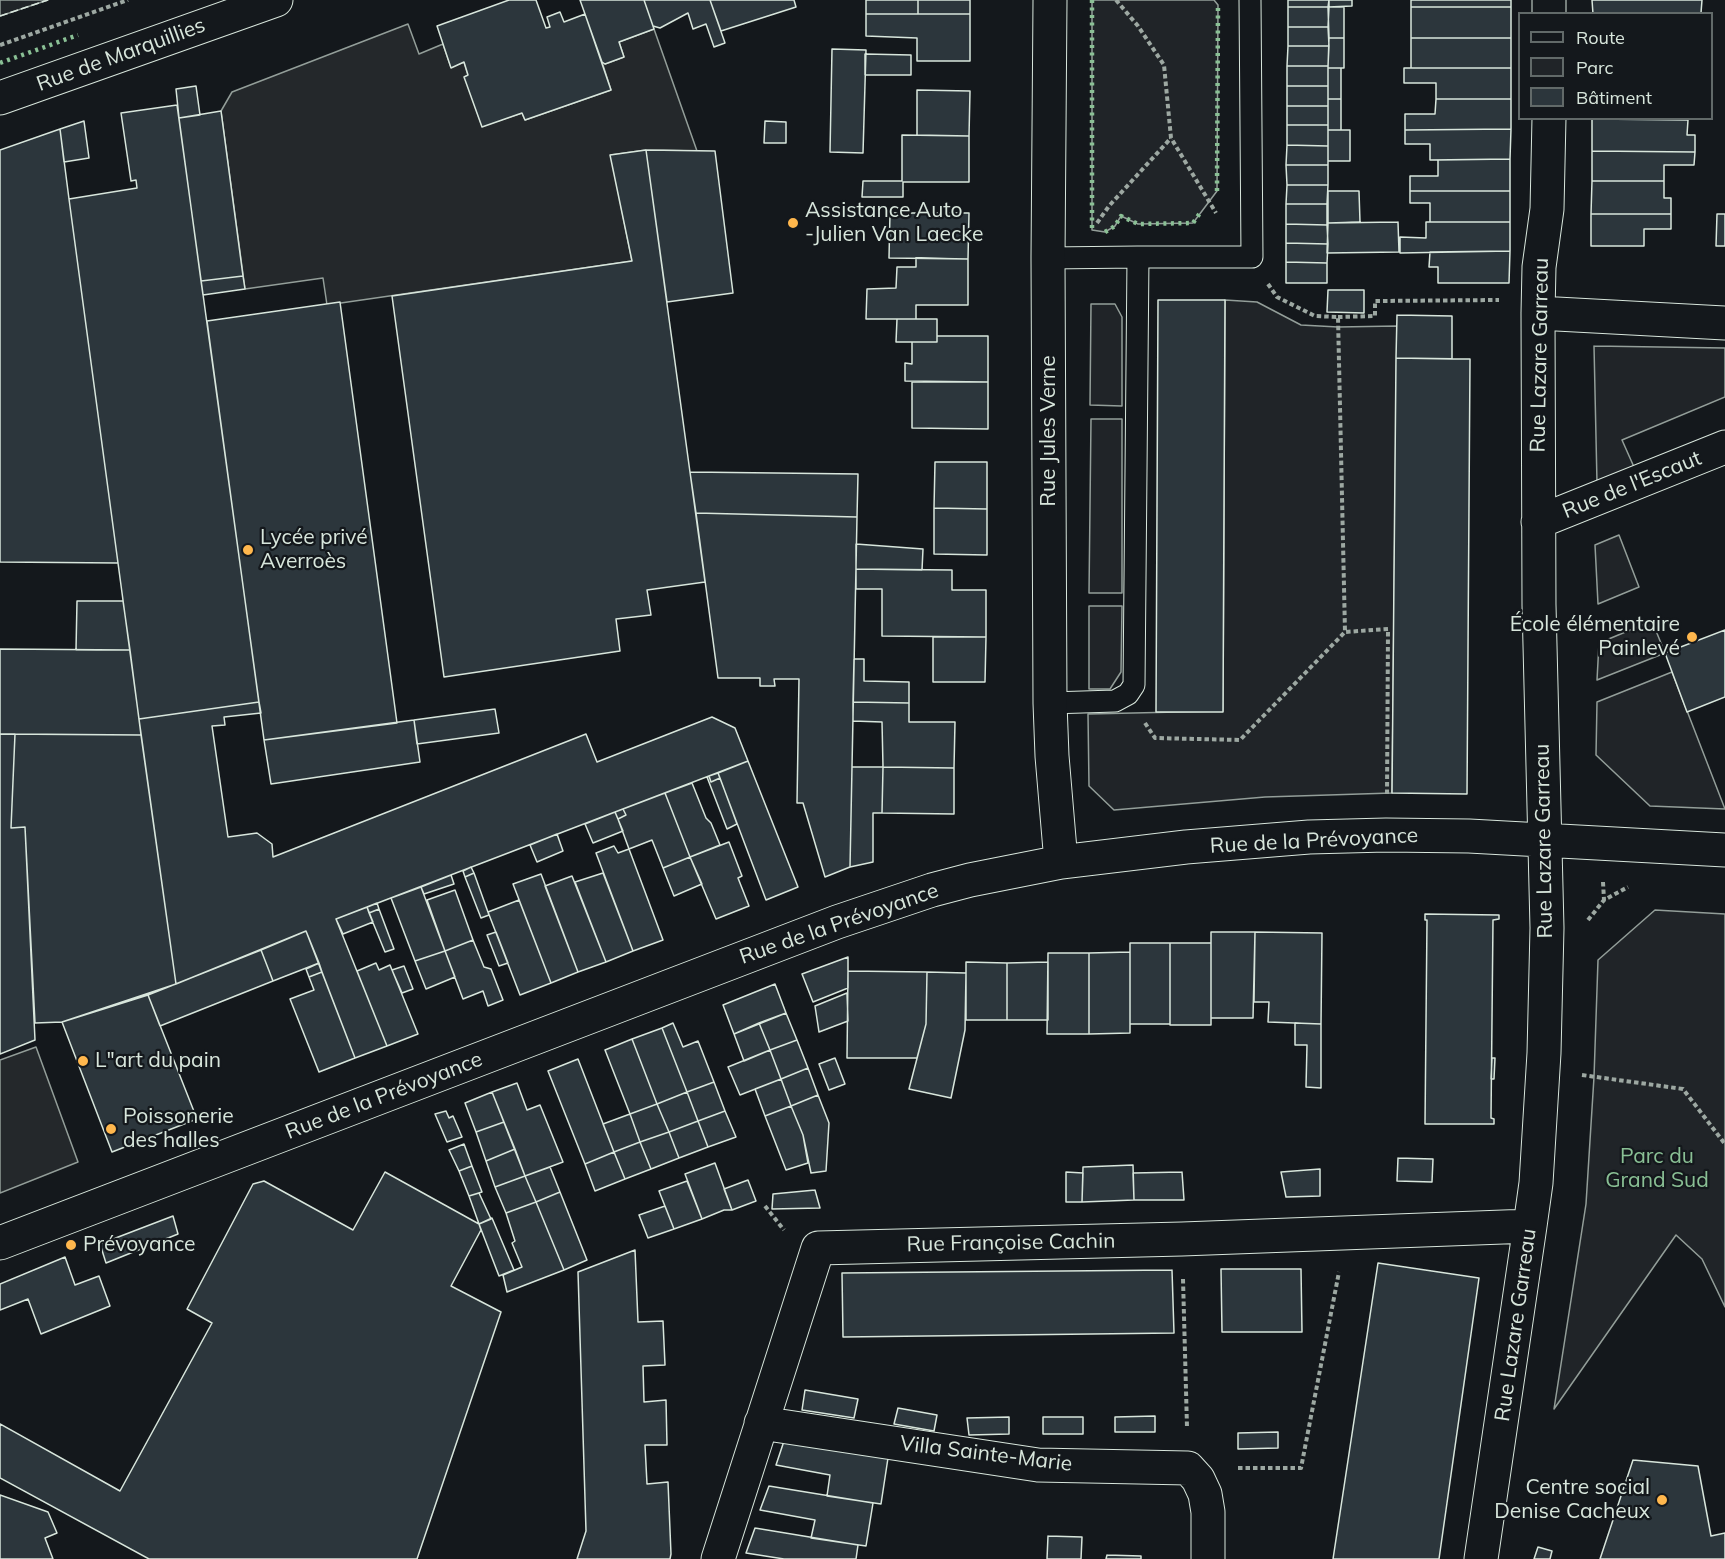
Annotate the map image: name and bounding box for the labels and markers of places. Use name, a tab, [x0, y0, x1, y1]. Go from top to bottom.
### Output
place label: Assistance Auto -Julien Van Laecke	[805, 198, 983, 248]
marker: Assistance Auto -Julien Van Laecke	[786, 216, 800, 230]
place label: Lycée privé Averroès	[260, 525, 368, 575]
marker: Lycée privé Averroès	[241, 543, 255, 557]
place label: École élémentaire Painlevé	[1510, 612, 1680, 662]
marker: École élémentaire Painlevé	[1685, 630, 1699, 644]
place label: L"art du pain	[95, 1048, 221, 1074]
marker: L"art du pain	[76, 1054, 90, 1068]
place label: Poissonerie des halles	[123, 1104, 234, 1154]
marker: Poissonerie des halles	[104, 1122, 118, 1136]
place label: Prévoyance	[83, 1232, 196, 1258]
marker: Prévoyance	[64, 1238, 78, 1252]
place label: Centre social Denise Cacheux	[1494, 1475, 1650, 1525]
marker: Centre social Denise Cacheux	[1655, 1493, 1669, 1507]

